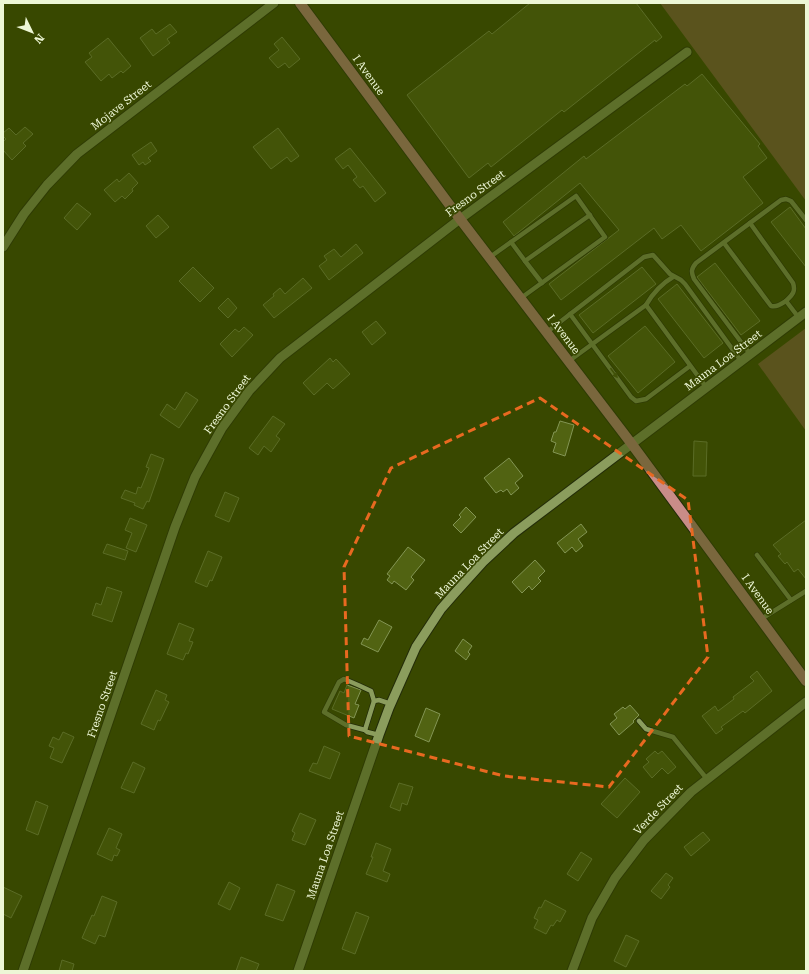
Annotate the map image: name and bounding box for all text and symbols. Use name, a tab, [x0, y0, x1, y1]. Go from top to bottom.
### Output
north arrow	[12, 12, 52, 52]
text: N	[31, 31, 47, 46]
street label: I Avenue	[350, 53, 387, 98]
street label: Mojave Street	[89, 78, 154, 133]
street label: Fresno Street	[443, 167, 508, 219]
street label: I Avenue	[544, 312, 583, 357]
street label: Mauna Loa Street	[682, 327, 764, 394]
one-way arrow	[610, 368, 618, 379]
street label: Fresno Street	[201, 372, 253, 437]
street label: Mauna Loa Street	[432, 525, 506, 601]
street label: I Avenue	[739, 572, 776, 617]
street label: Fresno Street	[85, 669, 120, 740]
street label: Verde Street	[631, 781, 686, 837]
street label: Mauna Loa Street	[304, 809, 347, 901]

